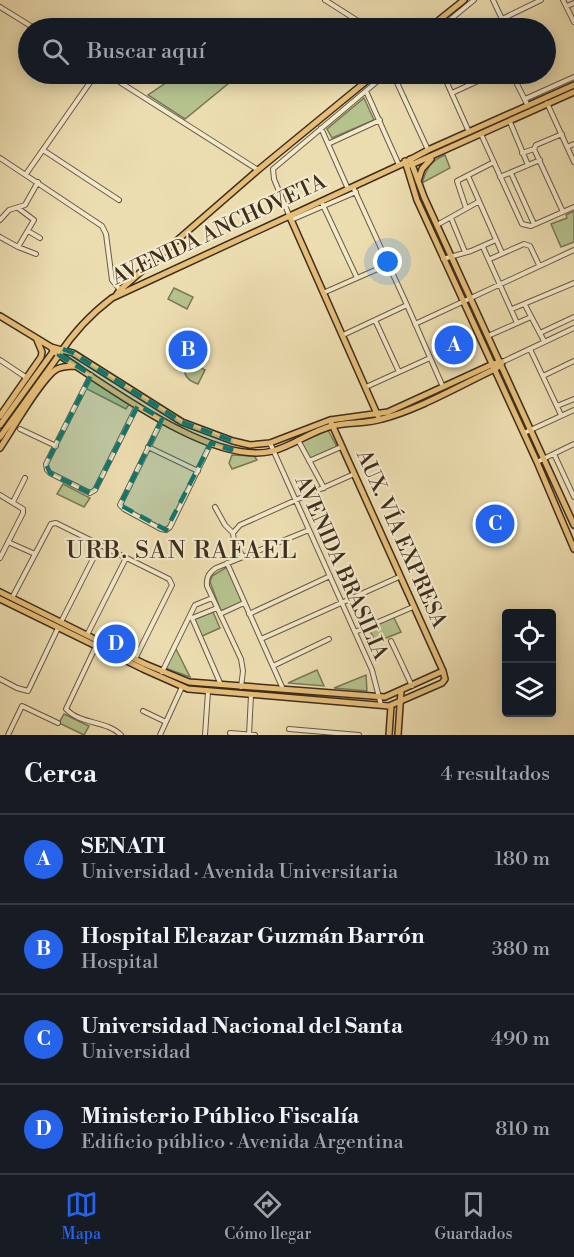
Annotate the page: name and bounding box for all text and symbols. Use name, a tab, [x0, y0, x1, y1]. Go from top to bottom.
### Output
search box	[18, 18, 556, 84]
icon: search	[39, 35, 72, 68]
text: Buscar aquí	[87, 38, 205, 65]
street label: AVENIDA ANCHOVETA	[107, 169, 331, 291]
your location	[373, 247, 402, 276]
pin: A	[434, 322, 474, 368]
pin: B	[168, 328, 207, 372]
street label: AUX. VÍA EXPRESA	[350, 444, 454, 633]
street label: AVENIDA BRASILIA	[288, 471, 394, 665]
pin: C	[476, 502, 514, 546]
district label: URB. SAN RAFAEL	[66, 536, 298, 566]
map controls	[502, 609, 556, 717]
button: locate	[502, 609, 556, 663]
pin: D	[96, 622, 136, 666]
button: layers	[502, 663, 556, 717]
text: Cerca	[24, 758, 97, 790]
text: 4 resultados	[440, 762, 550, 787]
text: SENATI	[81, 833, 166, 860]
text: A	[36, 847, 51, 872]
text: 180 m	[495, 847, 550, 872]
text: Universidad · Avenida Universitaria	[81, 860, 398, 885]
text: Hospital Eleazar Guzmán Barrón	[81, 923, 425, 950]
text: B	[36, 937, 51, 962]
text: 380 m	[492, 937, 550, 962]
text: Hospital	[81, 950, 158, 975]
text: Universidad Nacional del Santa	[81, 1013, 403, 1040]
text: C	[36, 1027, 51, 1052]
text: 490 m	[491, 1027, 550, 1052]
text: Universidad	[81, 1040, 190, 1065]
text: Ministerio Público Fiscalía	[81, 1103, 359, 1130]
text: D	[36, 1117, 51, 1142]
text: 810 m	[495, 1117, 550, 1142]
text: Edificio público · Avenida Argentina	[81, 1130, 404, 1155]
tab: Mapa	[62, 1188, 101, 1244]
tab: Cómo llegar	[224, 1188, 311, 1244]
tab: Guardados	[434, 1188, 512, 1244]

